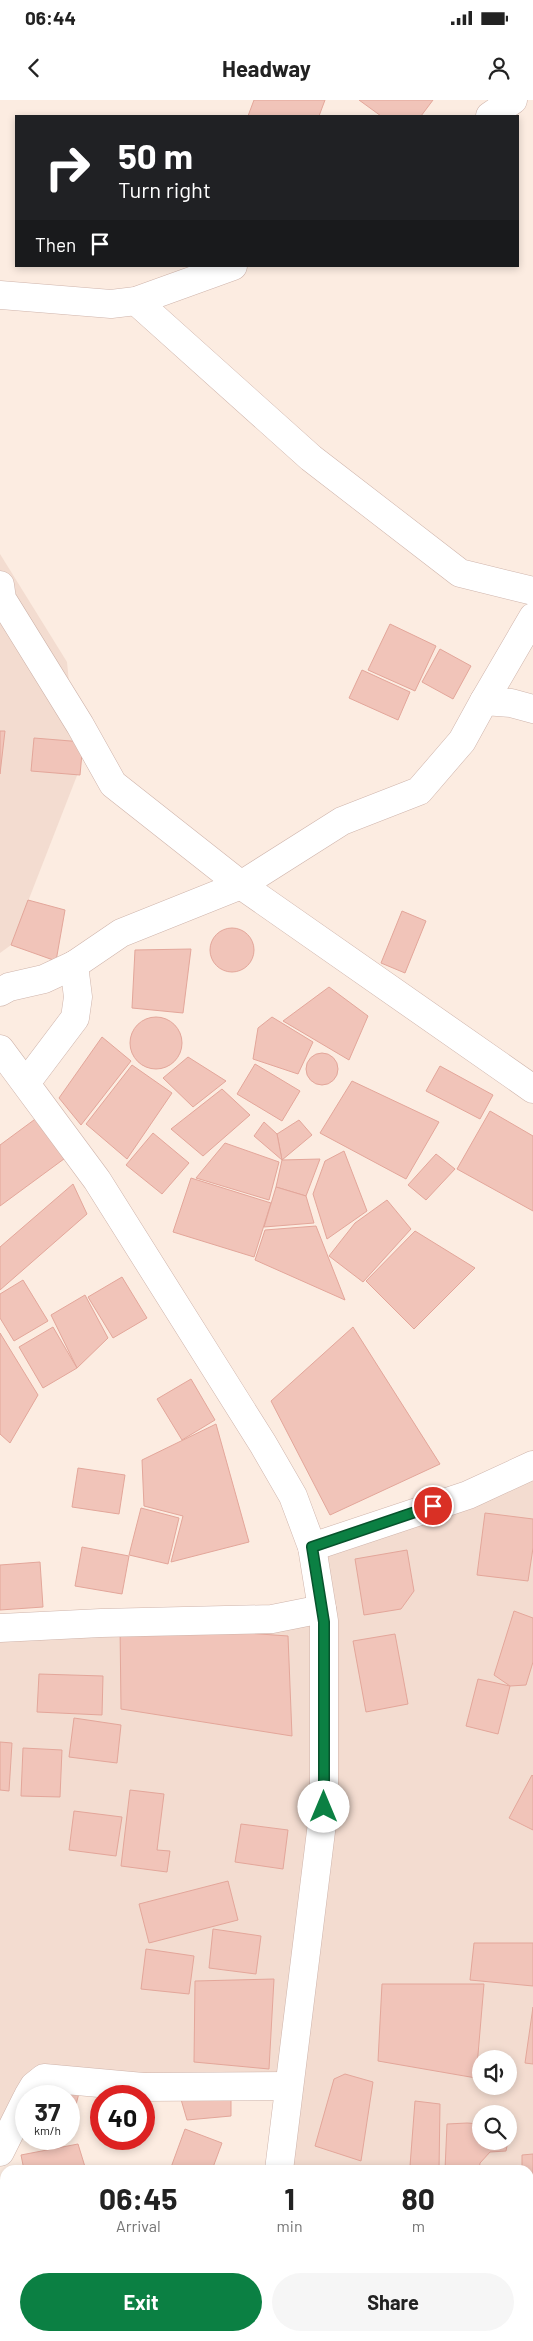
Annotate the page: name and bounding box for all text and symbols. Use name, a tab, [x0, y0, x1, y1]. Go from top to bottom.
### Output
text: 06:44	[25, 6, 76, 29]
icon: back	[20, 54, 48, 82]
icon: person	[485, 54, 513, 82]
text: Headway	[222, 55, 311, 81]
text: 50 m	[118, 134, 193, 176]
icon: right	[35, 135, 100, 200]
text: Turn right	[118, 176, 211, 202]
icon: arrive	[86, 230, 114, 258]
text: Then	[35, 233, 76, 256]
pin	[412, 1485, 454, 1527]
icon: arrive	[419, 1492, 447, 1520]
position arrow	[297, 1780, 349, 1832]
map controls	[472, 2050, 517, 2150]
button: sound	[472, 2050, 517, 2095]
speed limit sign: 40	[90, 2085, 155, 2150]
text: 37	[35, 2096, 60, 2126]
button: search	[472, 2105, 517, 2150]
text: km/h	[34, 2123, 61, 2137]
text: 06:45	[99, 2180, 178, 2216]
text: 1	[284, 2180, 295, 2216]
text: 80	[402, 2180, 435, 2216]
text: Arrival	[116, 2216, 161, 2235]
text: min	[277, 2216, 303, 2235]
text: m	[412, 2216, 425, 2235]
button: Exit	[20, 2273, 262, 2331]
button: Share	[272, 2273, 514, 2331]

